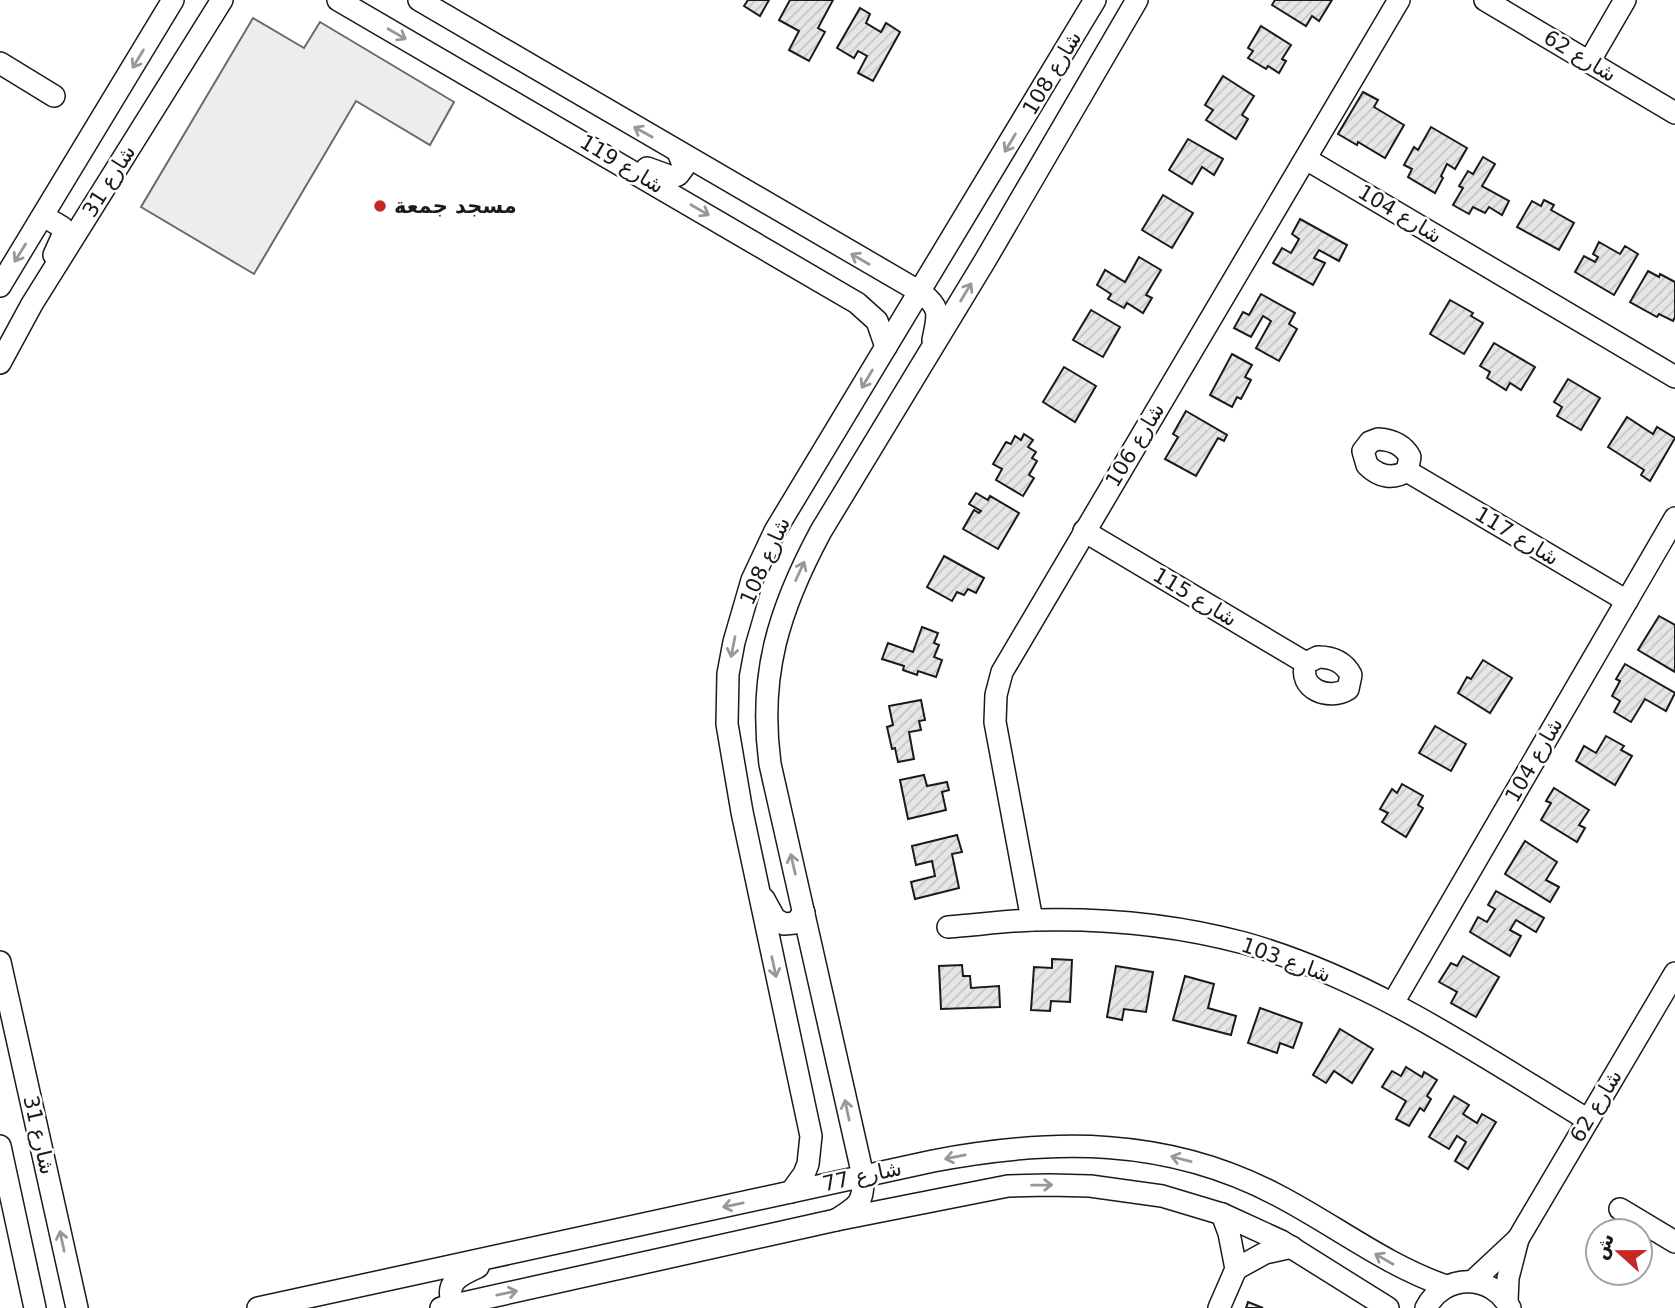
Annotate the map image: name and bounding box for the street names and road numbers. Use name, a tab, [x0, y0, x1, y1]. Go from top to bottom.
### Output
street label: شارع 62	[1539, 25, 1621, 87]
street label: شارع 108	[1018, 27, 1086, 119]
street label: شارع 119	[576, 130, 668, 198]
street label: شارع 31	[78, 141, 140, 221]
street label: شارع 104	[1354, 180, 1446, 248]
street label: شارع 106	[1101, 399, 1169, 491]
street label: شارع 117	[1471, 502, 1563, 570]
street label: شارع 108	[735, 513, 795, 609]
street label: شارع 115	[1149, 563, 1241, 631]
street label: شارع 104	[1500, 714, 1568, 806]
street label: شارع 103	[1238, 933, 1334, 987]
street label: شارع 62	[1565, 1065, 1627, 1147]
street label: شارع 31	[18, 1093, 60, 1177]
street label: شارع 77	[820, 1156, 904, 1196]

